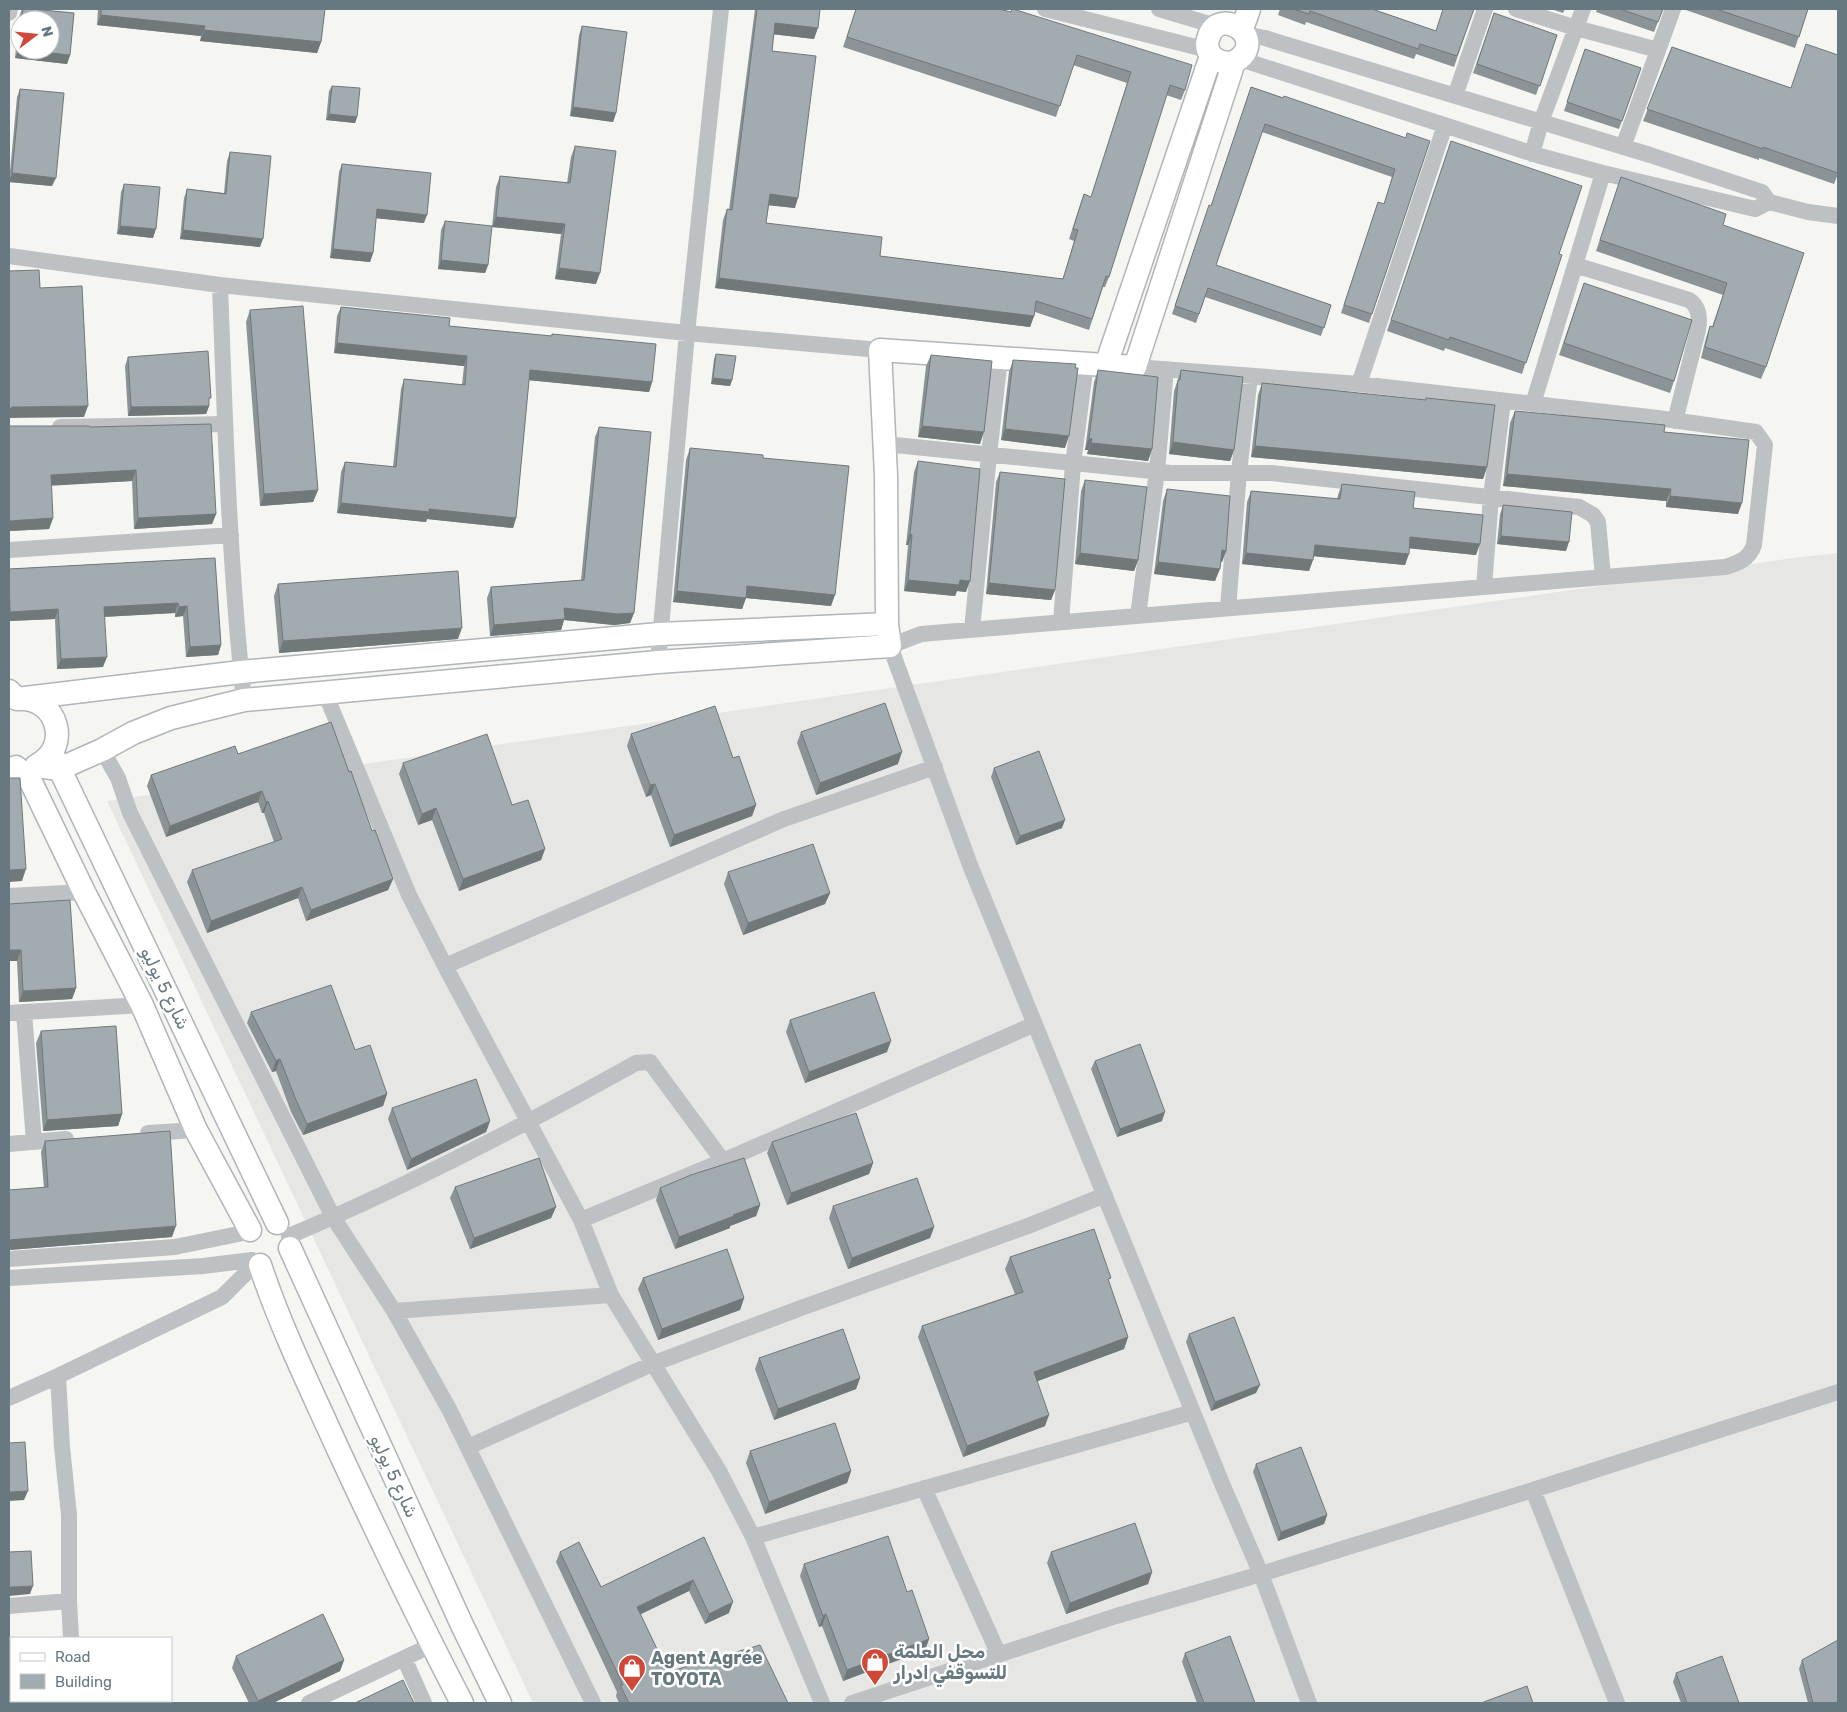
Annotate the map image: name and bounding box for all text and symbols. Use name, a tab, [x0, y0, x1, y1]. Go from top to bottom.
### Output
north arrow	[10, 10, 60, 60]
text: N	[37, 24, 57, 39]
street label: شارع 5 يوليو	[135, 943, 194, 1033]
street label: شارع 5 يوليو	[364, 1431, 423, 1522]
legend	[10, 1637, 172, 1702]
place label: محل العلمة للتسوقفي ادرار	[893, 1641, 1007, 1687]
place label: Agent Agrée TOYOTA	[651, 1647, 763, 1690]
shop icon: محل العلمة للتسوقفي ادرار	[860, 1647, 890, 1686]
text: Road	[55, 1648, 91, 1666]
shop icon: Agent Agrée TOYOTA	[617, 1653, 647, 1692]
text: Building	[55, 1673, 112, 1691]

